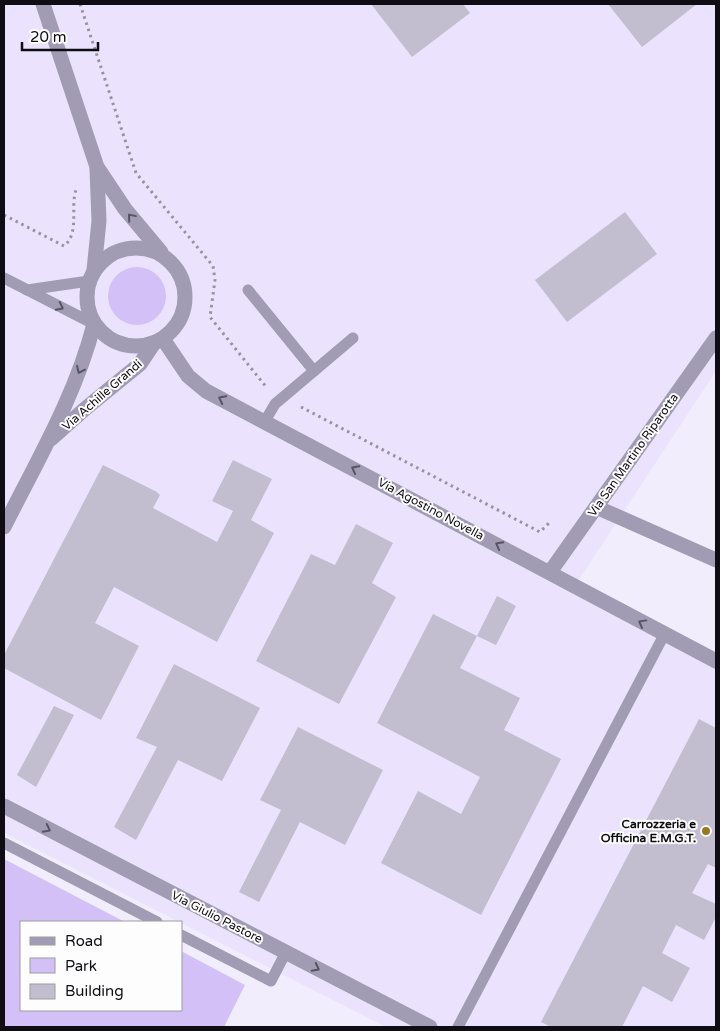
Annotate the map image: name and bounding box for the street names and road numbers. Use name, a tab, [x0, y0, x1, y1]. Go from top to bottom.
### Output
street label: Via Achille Grandi	[59, 357, 145, 433]
street label: Via San Martino Riparotta	[585, 391, 681, 519]
street label: Via Agostino Novella	[376, 475, 486, 543]
street label: Via Giulio Pastore	[169, 888, 265, 946]

